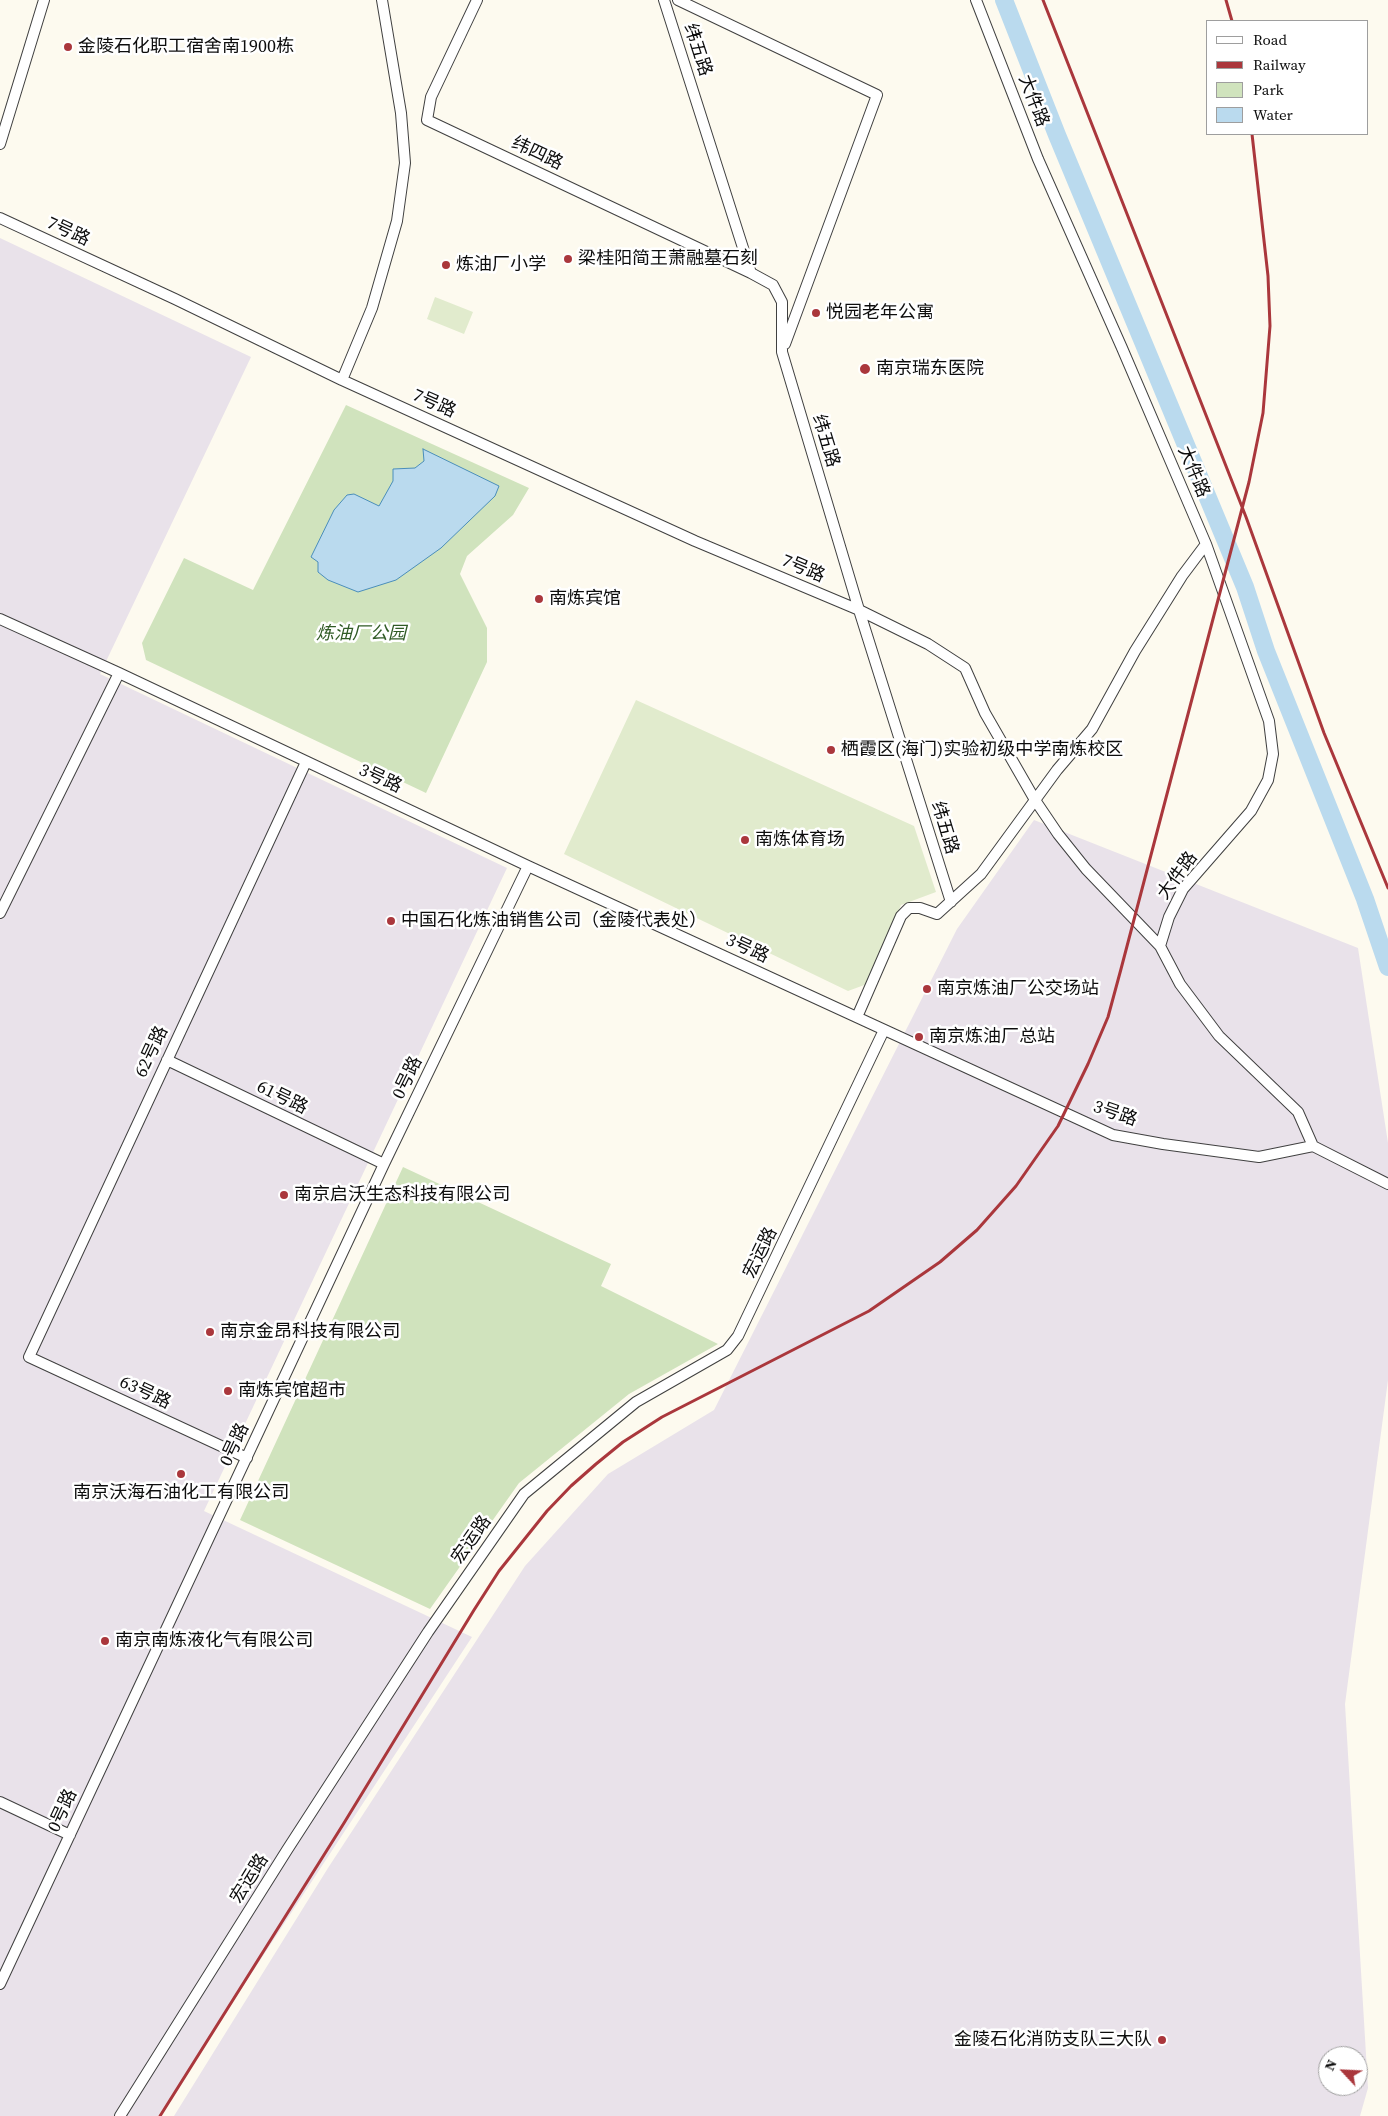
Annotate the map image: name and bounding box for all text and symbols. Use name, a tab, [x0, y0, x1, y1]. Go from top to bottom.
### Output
legend	[1206, 20, 1368, 135]
street label: 纬五路	[678, 21, 716, 79]
text: Road	[1253, 29, 1287, 50]
place label: 金陵石化职工宿舍南1900栋	[78, 36, 294, 58]
marker: 金陵石化职工宿舍南1900栋	[62, 41, 74, 53]
text: Railway	[1253, 54, 1306, 75]
street label: 大件路	[1013, 72, 1053, 130]
text: Park	[1253, 79, 1284, 100]
text: Water	[1253, 104, 1293, 125]
street label: 纬四路	[508, 133, 566, 175]
street label: 7号路	[43, 213, 93, 251]
place label: 梁桂阳简王萧融墓石刻	[578, 248, 758, 270]
marker: 梁桂阳简王萧融墓石刻	[562, 253, 574, 265]
place label: 炼油厂小学	[456, 254, 546, 276]
marker: 炼油厂小学	[440, 259, 452, 271]
place label: 悦园老年公寓	[826, 302, 934, 324]
marker: 悦园老年公寓	[810, 307, 822, 319]
place label: 南京瑞东医院	[876, 358, 984, 380]
marker: 南京瑞东医院	[858, 362, 872, 376]
street label: 7号路	[409, 385, 459, 423]
street label: 纬五路	[807, 412, 843, 470]
street label: 大件路	[1173, 443, 1213, 501]
street label: 7号路	[778, 550, 828, 588]
place label: 南炼宾馆	[549, 588, 621, 610]
marker: 南炼宾馆	[533, 593, 545, 605]
park label: 炼油厂公园	[316, 623, 406, 645]
place label: 栖霞区(海门)实验初级中学南炼校区	[841, 739, 1123, 761]
marker: 栖霞区(海门)实验初级中学南炼校区	[825, 744, 837, 756]
street label: 3号路	[355, 760, 405, 798]
street label: 纬五路	[926, 799, 962, 857]
place label: 南炼体育场	[755, 829, 845, 851]
marker: 南炼体育场	[739, 834, 751, 846]
street label: 大件路	[1153, 848, 1203, 904]
place label: 中国石化炼油销售公司（金陵代表处）	[401, 910, 707, 932]
marker: 中国石化炼油销售公司（金陵代表处）	[385, 915, 397, 927]
street label: 3号路	[722, 930, 772, 968]
place label: 南京炼油厂公交场站	[937, 978, 1099, 1000]
marker: 南京炼油厂公交场站	[921, 983, 933, 995]
street label: 62号路	[131, 1023, 173, 1081]
place label: 南京炼油厂总站	[929, 1026, 1055, 1048]
marker: 南京炼油厂总站	[913, 1031, 925, 1043]
street label: 0号路	[388, 1053, 428, 1103]
street label: 61号路	[253, 1076, 311, 1120]
street label: 3号路	[1090, 1096, 1140, 1132]
place label: 南京启沃生态科技有限公司	[294, 1184, 510, 1206]
marker: 南京启沃生态科技有限公司	[278, 1189, 290, 1201]
street label: 宏运路	[739, 1224, 783, 1282]
place label: 南京金昂科技有限公司	[220, 1321, 400, 1343]
marker: 南京金昂科技有限公司	[204, 1326, 216, 1338]
street label: 63号路	[116, 1372, 174, 1414]
place label: 南炼宾馆超市	[238, 1380, 346, 1402]
marker: 南炼宾馆超市	[222, 1385, 234, 1397]
street label: 0号路	[216, 1420, 254, 1470]
marker: 南京沃海石油化工有限公司	[175, 1468, 187, 1480]
place label: 南京沃海石油化工有限公司	[73, 1482, 289, 1504]
street label: 宏运路	[448, 1512, 496, 1568]
place label: 南京南炼液化气有限公司	[115, 1630, 313, 1652]
marker: 南京南炼液化气有限公司	[99, 1635, 111, 1647]
street label: 0号路	[44, 1786, 82, 1836]
street label: 宏运路	[227, 1850, 273, 1908]
place label: 金陵石化消防支队三大队	[954, 2029, 1152, 2051]
marker: 金陵石化消防支队三大队	[1156, 2034, 1168, 2046]
north arrow	[1318, 2046, 1368, 2096]
text: N	[1319, 2056, 1342, 2074]

